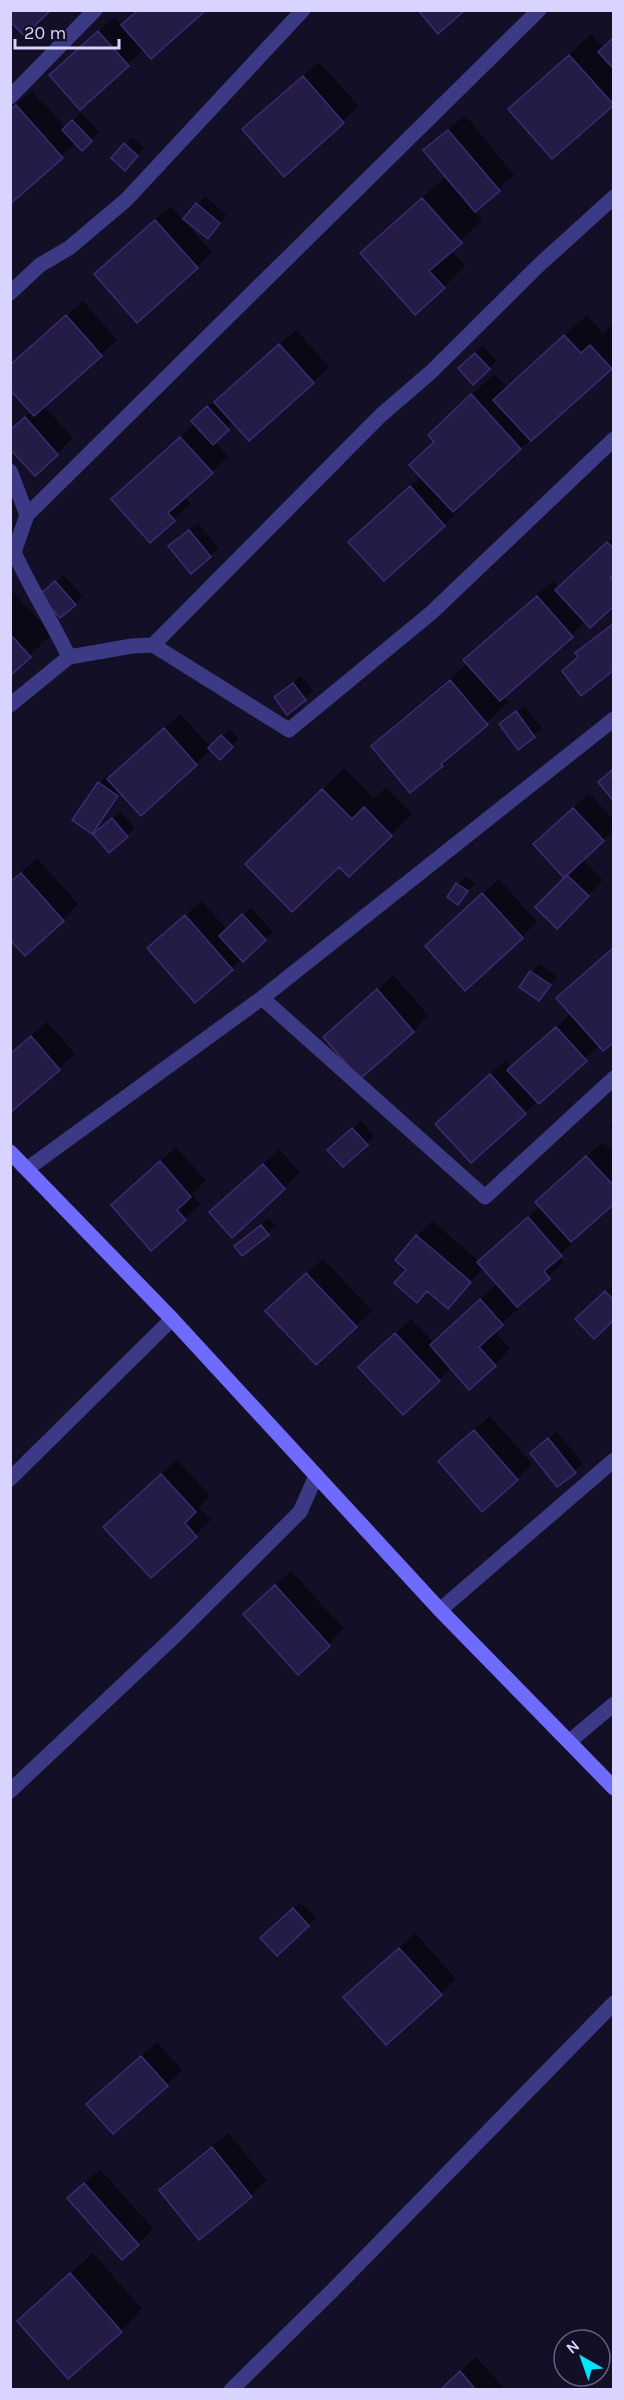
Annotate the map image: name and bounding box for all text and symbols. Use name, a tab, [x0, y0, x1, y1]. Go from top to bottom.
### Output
scale bar	[15, 12, 118, 50]
text: 20 m	[24, 22, 66, 44]
north arrow	[552, 2328, 612, 2388]
text: N	[562, 2336, 583, 2358]

